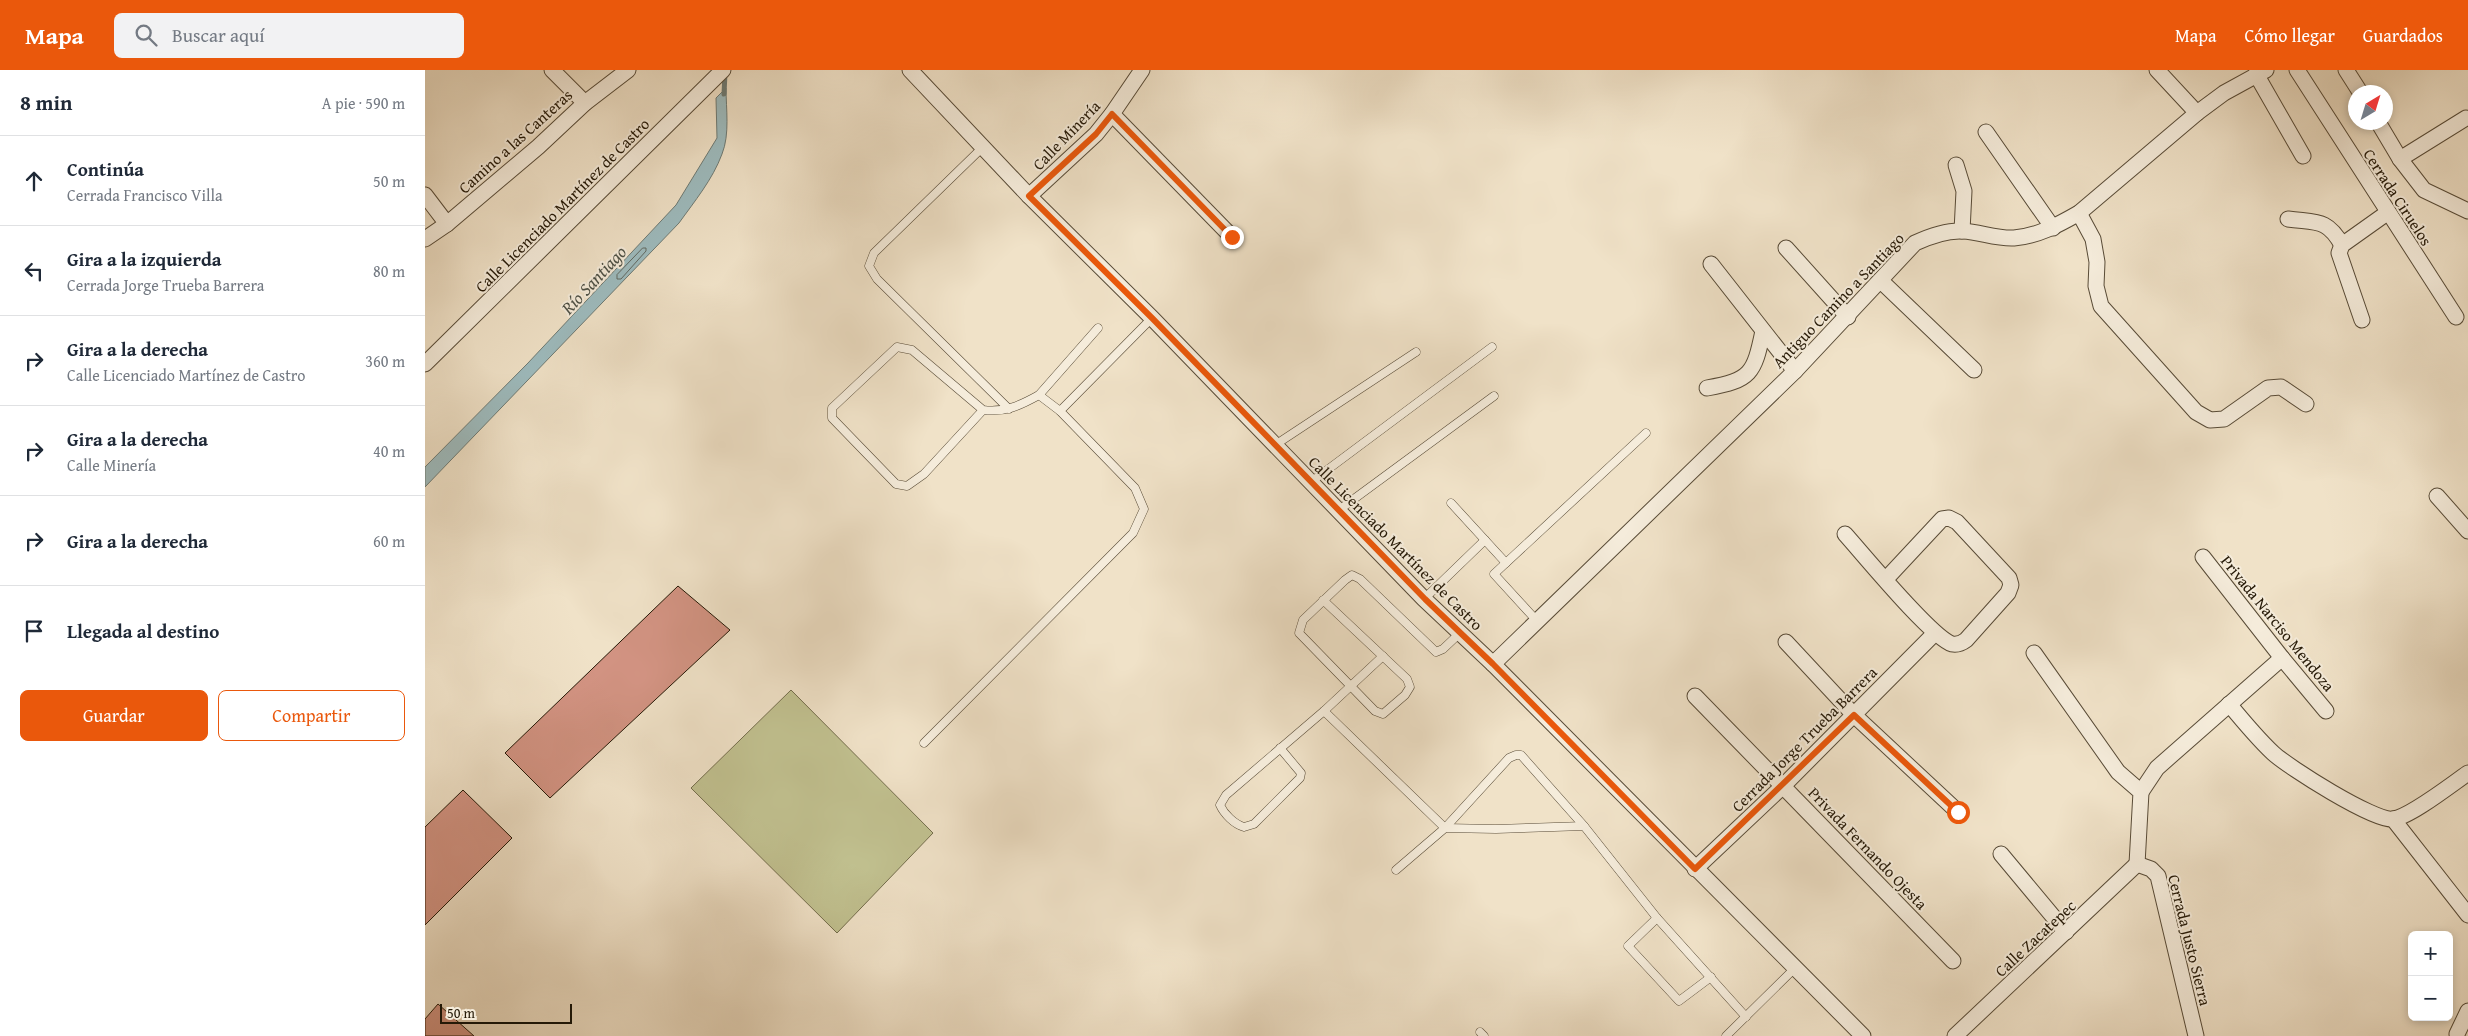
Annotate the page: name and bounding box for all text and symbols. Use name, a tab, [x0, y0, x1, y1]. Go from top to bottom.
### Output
search box	[114, 13, 464, 58]
text: Mapa	[25, 18, 84, 53]
icon: search	[132, 21, 160, 49]
text: Buscar aquí	[172, 21, 265, 49]
text: Mapa	[2175, 22, 2217, 49]
text: Cómo llegar	[2245, 22, 2335, 49]
text: Guardados	[2363, 22, 2443, 49]
street label: Camino a las Canteras	[453, 83, 577, 199]
north arrow	[2348, 85, 2393, 130]
text: 8 min	[20, 87, 72, 118]
text: A pie · 590 m	[322, 91, 405, 115]
street label: Calle Minería	[1026, 94, 1106, 175]
street label: Calle Licenciado Martínez de Castro	[469, 112, 655, 298]
street label: Cerrada Ciruelos	[2358, 144, 2438, 250]
text: Continúa	[67, 155, 144, 183]
icon: ahead	[20, 167, 48, 195]
text: 50 m	[373, 169, 405, 193]
text: Cerrada Francisco Villa	[67, 183, 222, 207]
route end	[1221, 226, 1244, 249]
street label: Antiguo Camino a Santiago	[1767, 227, 1909, 373]
water label: Río Santiago	[554, 239, 633, 321]
text: Gira a la izquierda	[67, 245, 222, 273]
icon: left	[20, 257, 48, 285]
text: 80 m	[373, 259, 405, 283]
text: Cerrada Jorge Trueba Barrera	[67, 273, 264, 297]
text: Gira a la derecha	[67, 335, 208, 363]
icon: right	[20, 347, 48, 375]
text: 360 m	[365, 349, 405, 373]
text: Calle Licenciado Martínez de Castro	[67, 363, 305, 387]
text: Gira a la derecha	[67, 425, 208, 453]
icon: right	[20, 437, 48, 465]
text: 40 m	[373, 439, 405, 463]
street label: Calle Licenciado Martínez de Castro	[1303, 450, 1489, 636]
text: Calle Minería	[67, 453, 156, 477]
icon: right	[20, 527, 48, 555]
text: Gira a la derecha	[67, 527, 208, 555]
text: 60 m	[373, 529, 405, 553]
street label: Privada Narciso Mendoza	[2215, 550, 2341, 697]
icon: arrive	[20, 617, 48, 645]
text: Llegada al destino	[67, 617, 219, 645]
street label: Cerrada Jorge Trueba Barrera	[1726, 660, 1883, 817]
button: Guardar	[20, 690, 208, 741]
button: Compartir	[218, 690, 405, 741]
street label: Privada Fernando Ojesta	[1803, 781, 1933, 915]
route start	[1947, 801, 1970, 824]
street label: Cerrada Justo Sierra	[2162, 872, 2218, 1008]
street label: Calle Zacatepec	[1989, 894, 2081, 982]
map controls	[2408, 931, 2453, 1021]
button: +	[2408, 931, 2453, 976]
button: −	[2408, 976, 2453, 1021]
scale bar	[440, 1001, 573, 1024]
text: 50 m	[447, 1003, 475, 1023]

